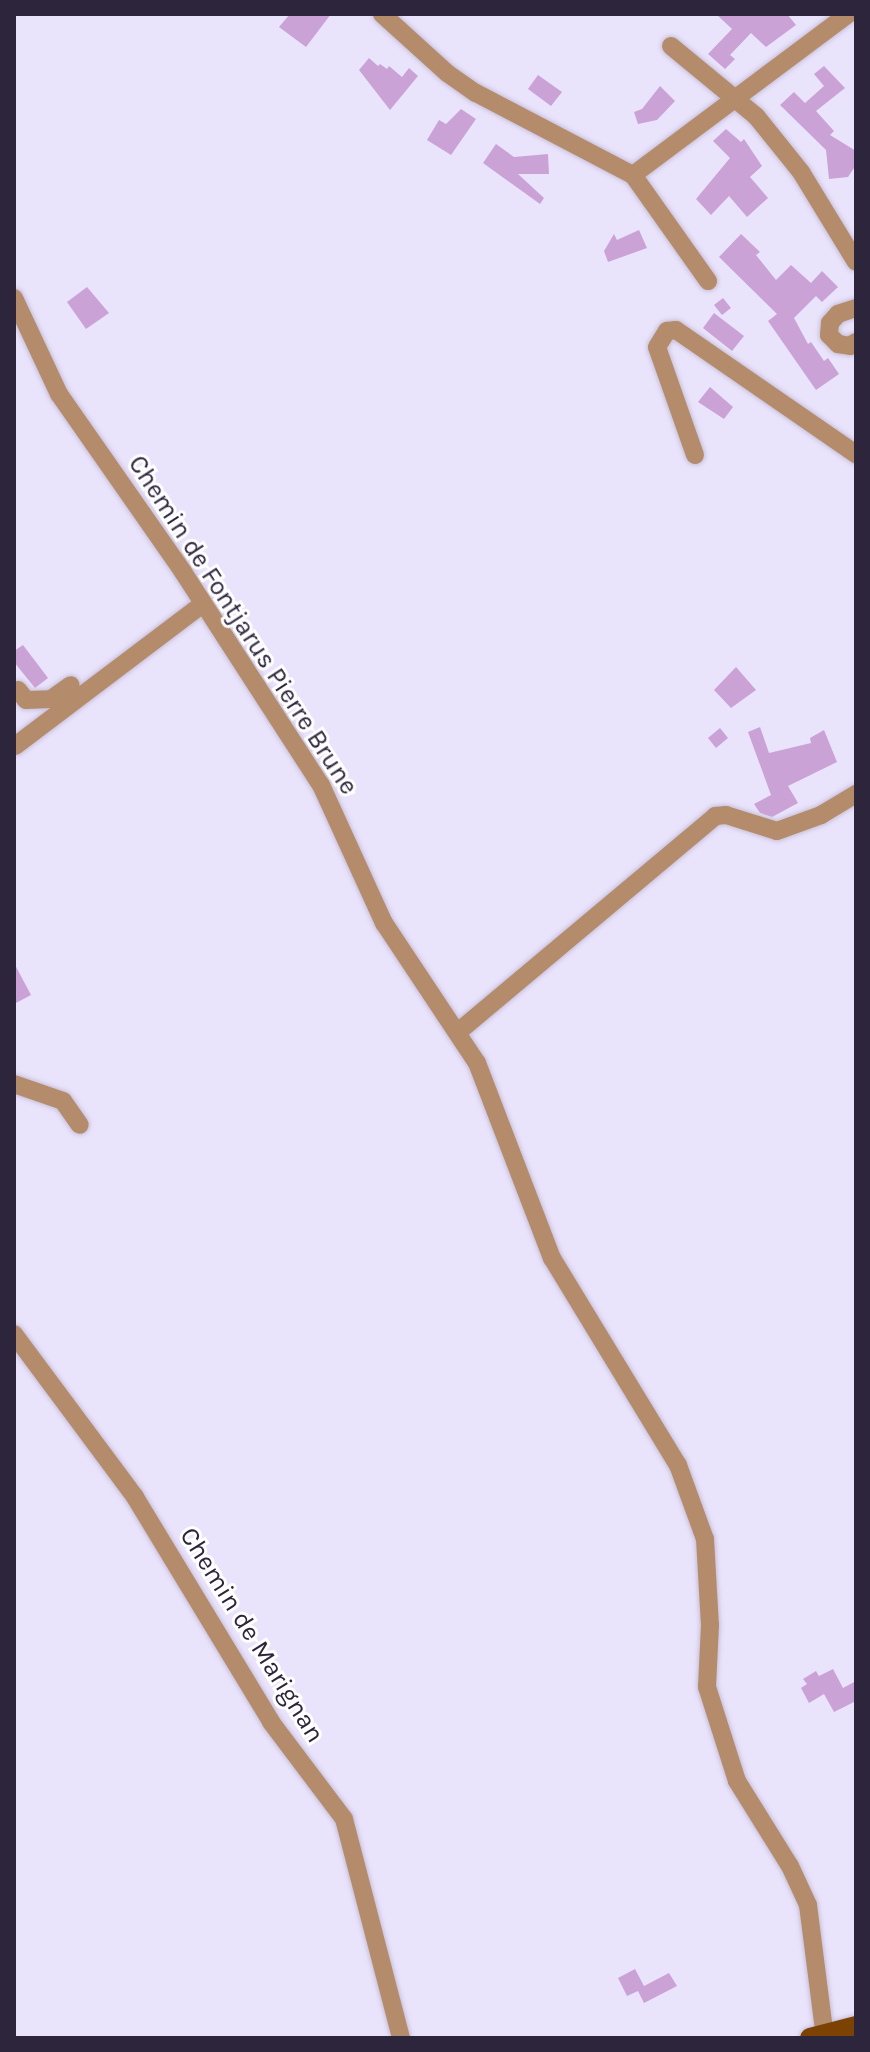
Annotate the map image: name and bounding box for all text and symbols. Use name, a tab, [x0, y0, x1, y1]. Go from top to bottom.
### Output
street label: Chemin de Fontjarus Pierre Brune	[122, 450, 364, 800]
street label: Chemin de Marignan	[173, 1522, 331, 1748]

